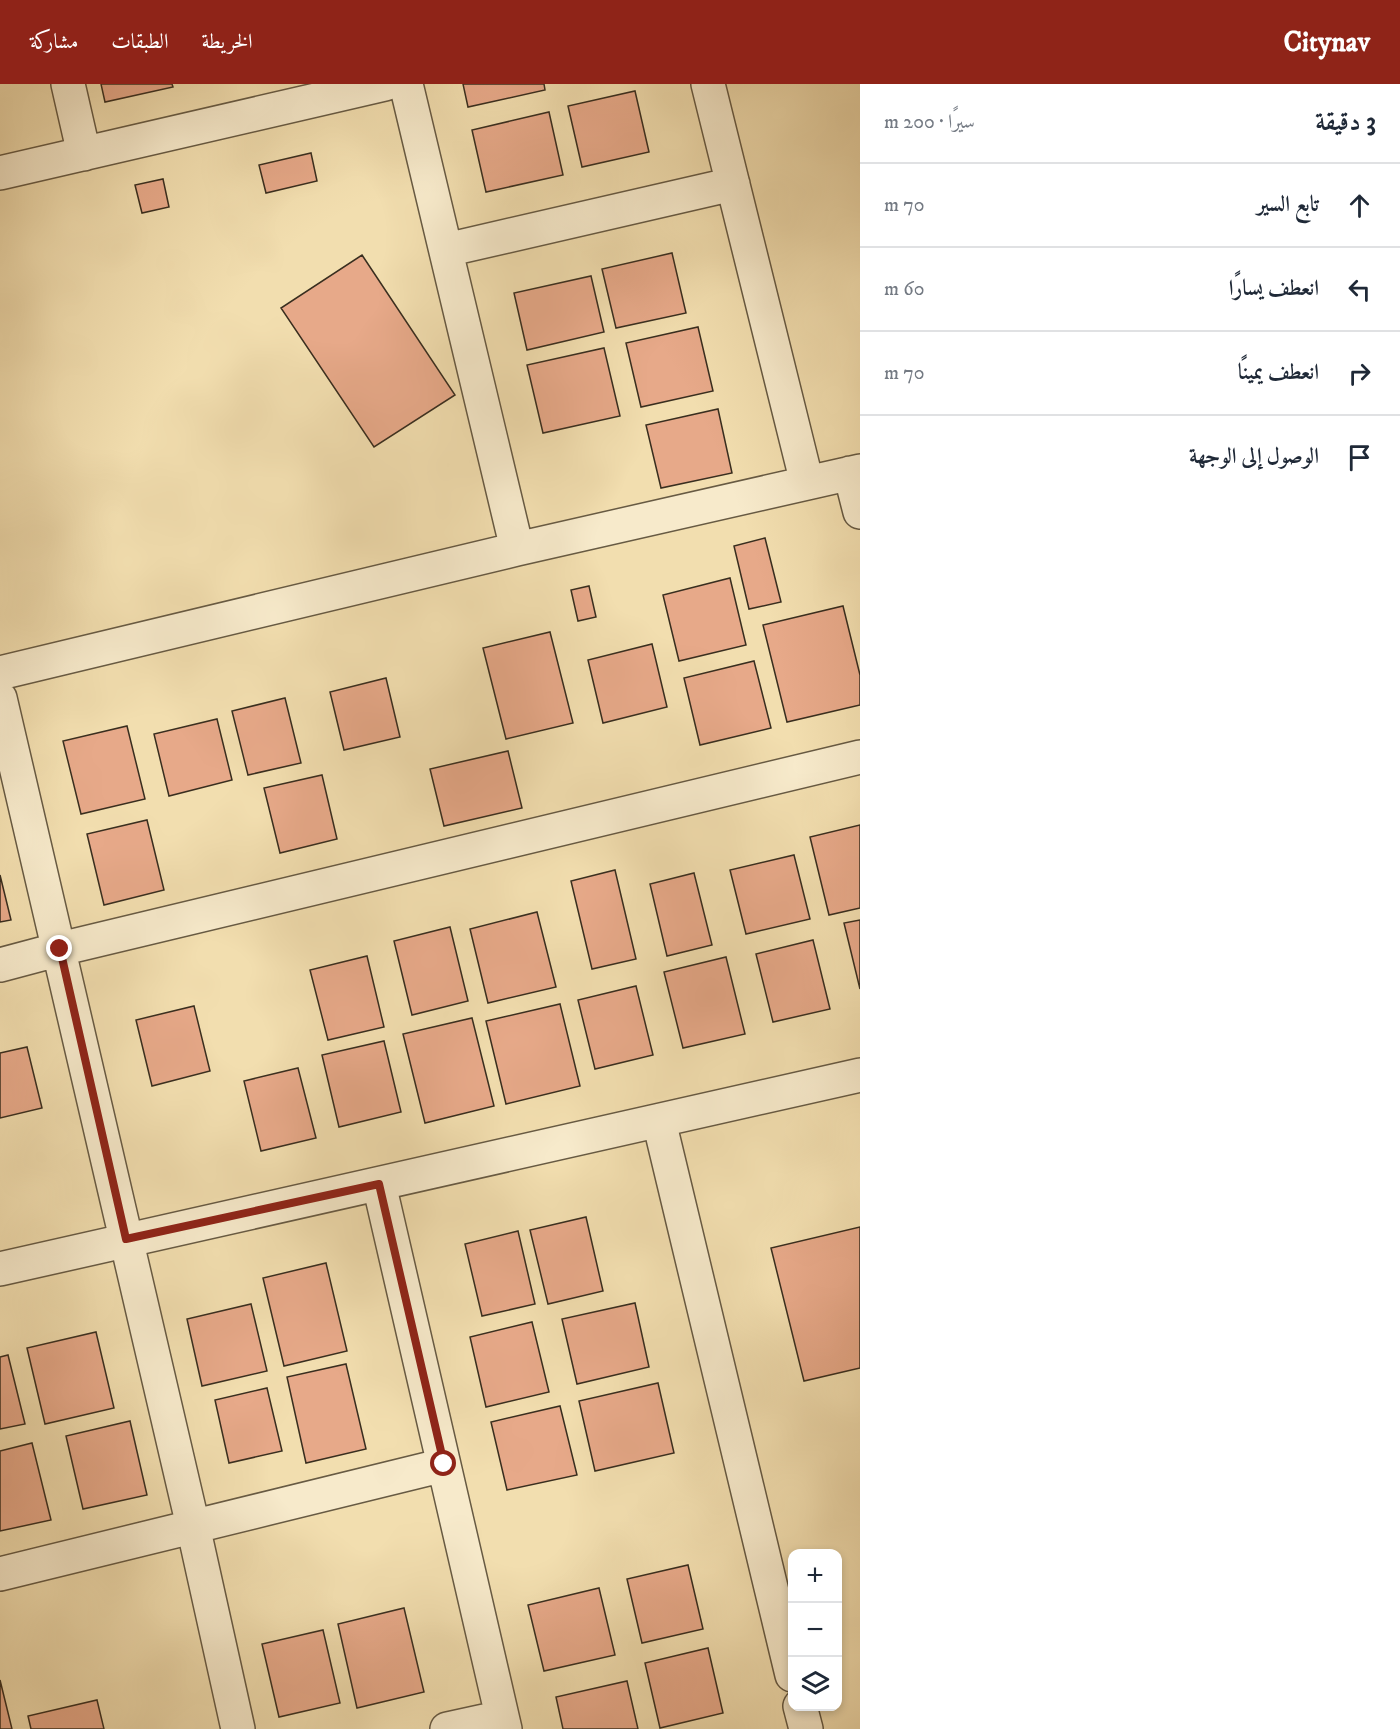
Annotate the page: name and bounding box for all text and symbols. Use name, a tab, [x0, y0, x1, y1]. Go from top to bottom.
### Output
text: Citynav	[1283, 25, 1370, 60]
text: مشاركة	[30, 29, 78, 55]
text: الطبقات	[111, 29, 168, 55]
text: الخريطة	[201, 29, 253, 55]
text: 3 دقيقة	[1315, 106, 1376, 139]
text: سيرًا · 200 m	[884, 110, 975, 135]
icon: ahead	[1343, 189, 1376, 222]
text: تابع السير	[1257, 191, 1319, 218]
text: 70 m	[884, 193, 925, 218]
icon: left	[1343, 273, 1376, 306]
text: انعطف يسارًا	[1229, 275, 1319, 302]
text: 60 m	[884, 277, 925, 302]
icon: right	[1343, 357, 1376, 390]
text: انعطف يمينًا	[1238, 359, 1319, 386]
text: 70 m	[884, 361, 925, 386]
icon: arrive	[1343, 441, 1376, 474]
text: الوصول إلى الوجهة	[1189, 443, 1319, 470]
route end	[46, 935, 72, 961]
route start	[430, 1450, 456, 1476]
map controls	[788, 1549, 842, 1711]
button: +	[788, 1549, 842, 1603]
button: −	[788, 1603, 842, 1657]
button: layers	[788, 1657, 842, 1711]

